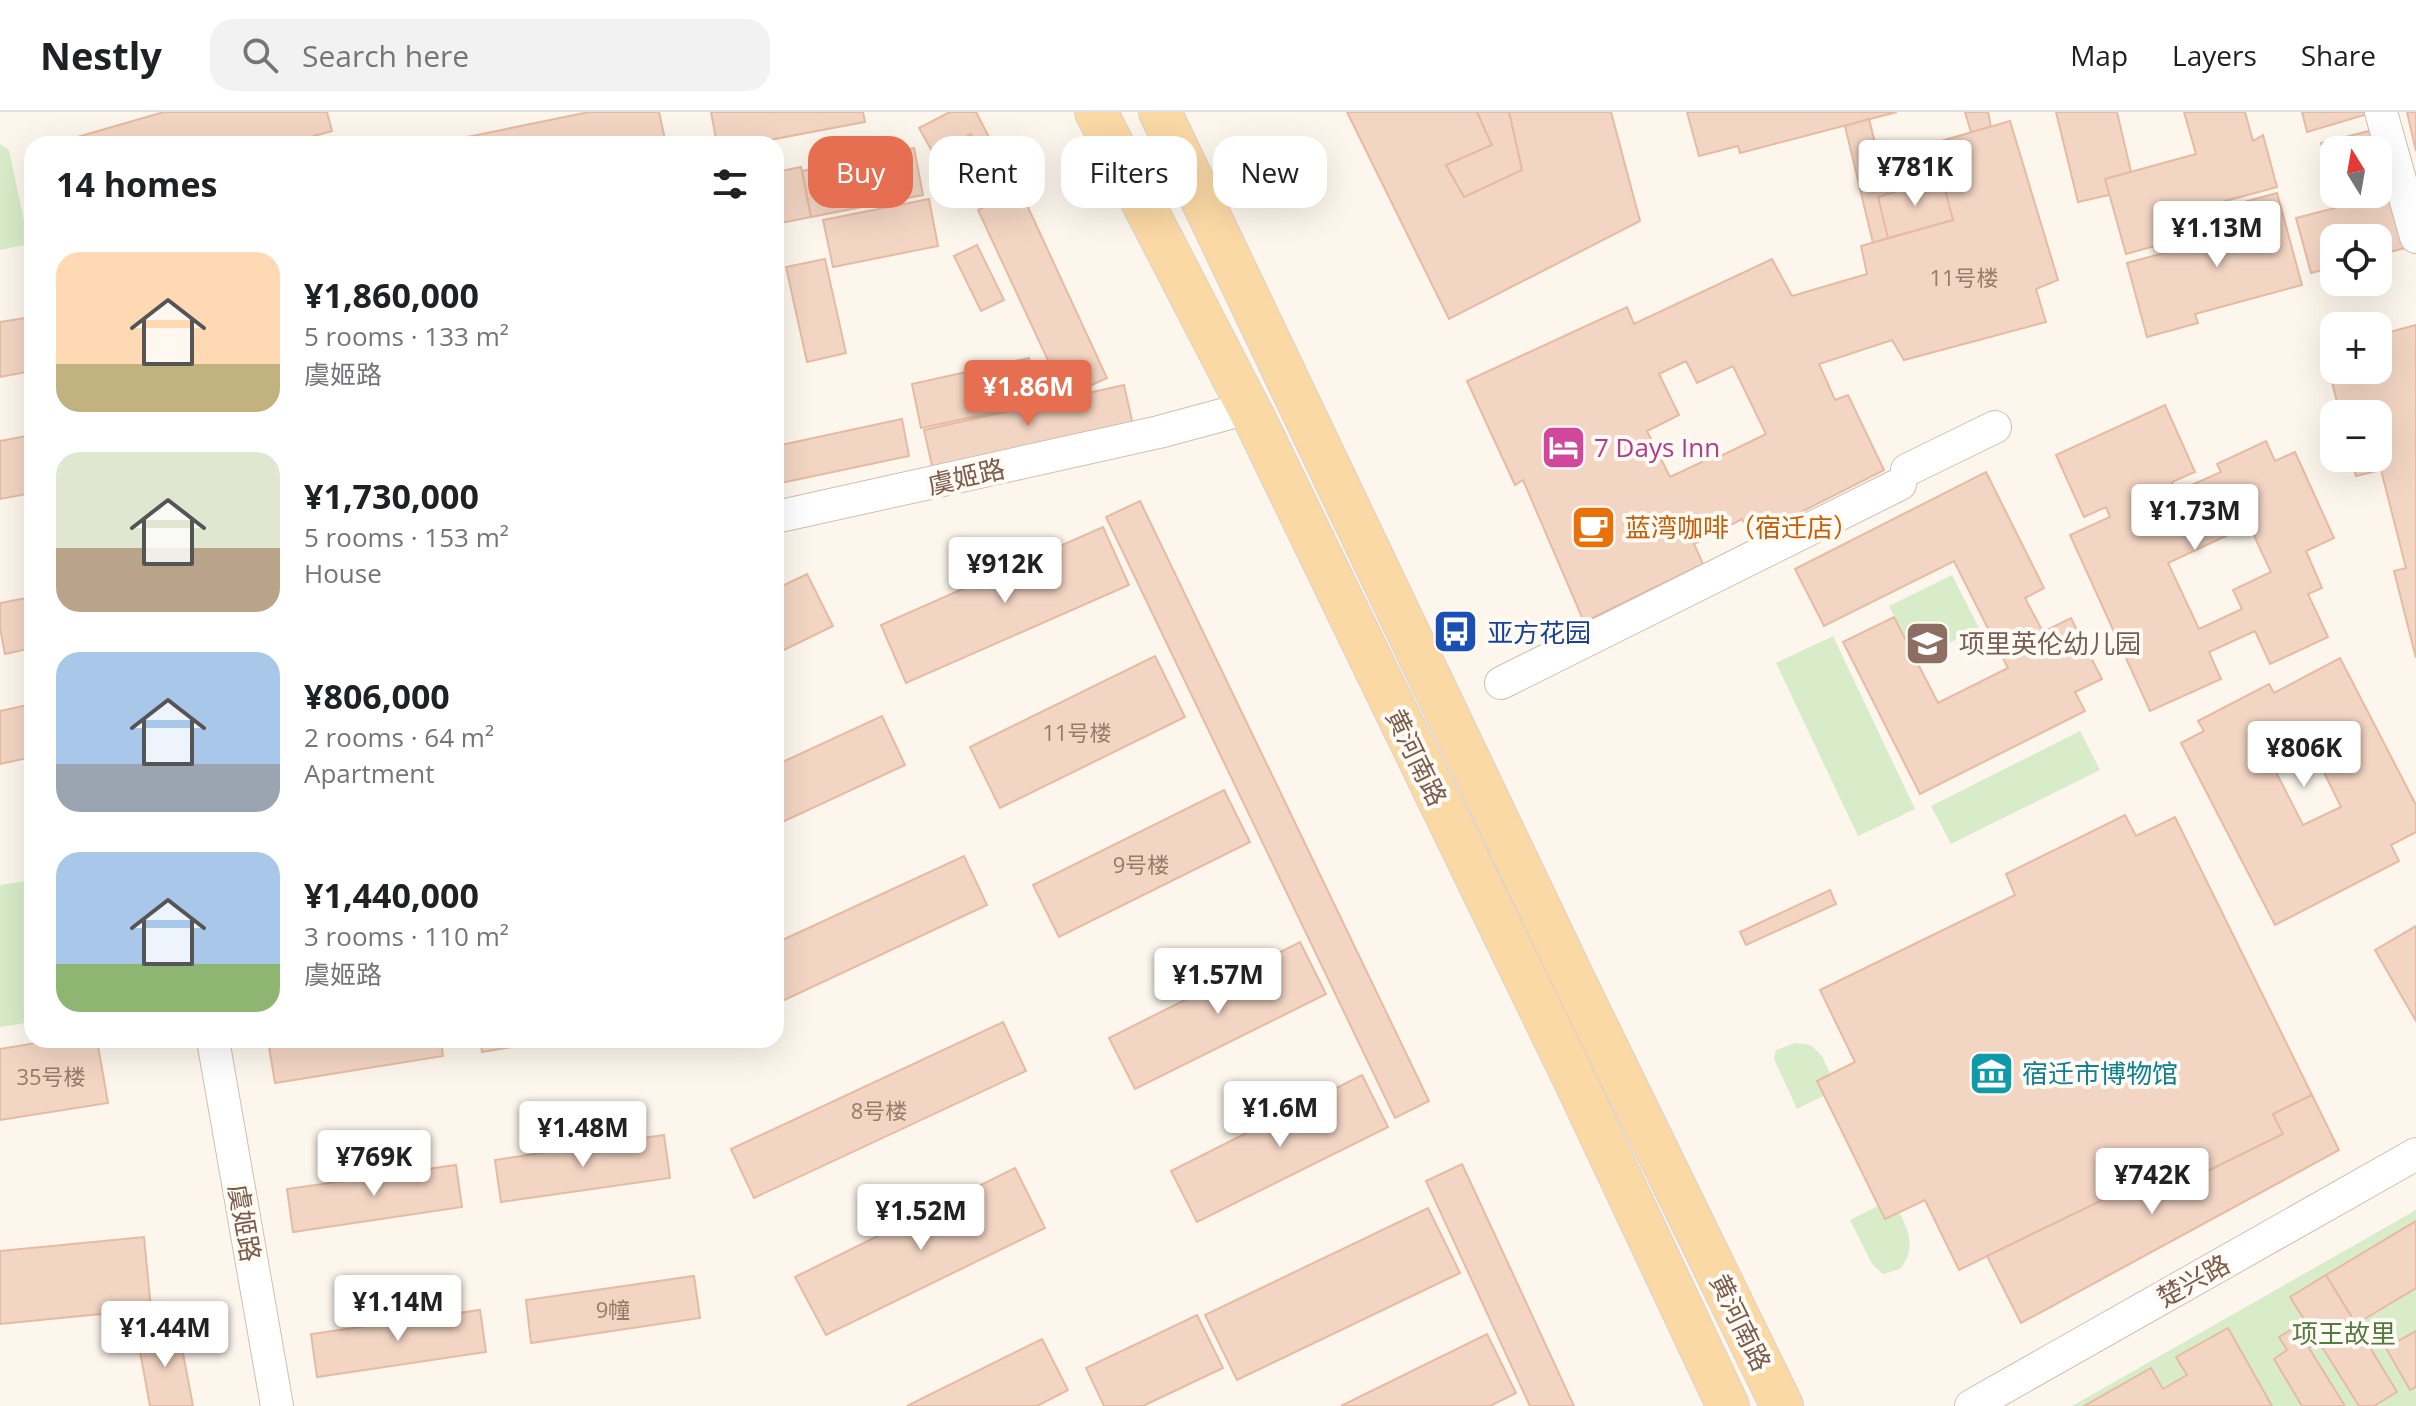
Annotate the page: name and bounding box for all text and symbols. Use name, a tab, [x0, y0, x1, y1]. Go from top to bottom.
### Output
search box	[210, 19, 770, 91]
text: Nestly	[40, 29, 162, 81]
icon: search	[238, 33, 282, 77]
text: Search here	[302, 35, 469, 76]
text: Map	[2070, 36, 2128, 74]
text: Layers	[2172, 36, 2257, 74]
text: Share	[2301, 36, 2376, 74]
chip: Buy	[808, 136, 913, 208]
chip: Rent	[929, 136, 1045, 208]
chip: Filters	[1061, 136, 1197, 208]
chip: New	[1213, 136, 1327, 208]
north arrow	[2320, 136, 2392, 208]
map controls	[2320, 136, 2392, 472]
pin: ¥781K	[1859, 140, 1971, 208]
text: ¥781K	[1877, 148, 1953, 184]
text: 14 homes	[56, 161, 217, 207]
icon: filters	[708, 162, 752, 206]
pin: ¥1.13M	[2152, 201, 2282, 269]
text: ¥1.13M	[2171, 209, 2263, 245]
button: locate	[2320, 224, 2392, 296]
house number: 11号楼	[1929, 262, 1999, 292]
text: ¥1,860,000	[304, 272, 479, 318]
icon: home	[120, 284, 216, 380]
button: +	[2320, 312, 2392, 384]
text: 5 rooms · 133 m²	[304, 318, 509, 354]
text: 虞姬路	[304, 356, 382, 392]
pin: ¥1.86M	[963, 360, 1093, 428]
text: ¥1.86M	[982, 368, 1074, 404]
button: −	[2320, 400, 2392, 472]
hotel icon: 7 Days Inn	[1539, 423, 1587, 471]
place label: 7 Days Inn	[1594, 429, 1720, 465]
street label: 虞姬路	[924, 450, 1008, 502]
text: ¥1,730,000	[304, 473, 479, 519]
icon: home	[120, 484, 216, 580]
pin: ¥1.73M	[2130, 484, 2260, 552]
text: ¥1.73M	[2149, 492, 2241, 528]
cafe icon: 蓝湾咖啡（宿迁店）	[1570, 503, 1618, 551]
place label: 蓝湾咖啡（宿迁店）	[1625, 509, 1859, 545]
text: 5 rooms · 153 m²	[304, 519, 509, 555]
pin: ¥912K	[949, 537, 1061, 605]
text: ¥912K	[967, 545, 1043, 581]
text: House	[304, 555, 382, 591]
bus stop icon: 亚方花园	[1432, 608, 1480, 656]
place label: 亚方花园	[1487, 614, 1591, 650]
school or university icon: 项里英伦幼儿园	[1904, 619, 1952, 667]
place label: 项里英伦幼儿园	[1959, 625, 2141, 661]
text: ¥806,000	[304, 673, 450, 719]
icon: home	[120, 684, 216, 780]
street label: 黄河南路	[1378, 702, 1456, 812]
house number: 11号楼	[1042, 717, 1112, 747]
text: 2 rooms · 64 m²	[304, 719, 494, 755]
pin: ¥806K	[2248, 721, 2360, 789]
text: ¥806K	[2266, 729, 2342, 765]
text: Apartment	[304, 755, 435, 791]
house number: 9号楼	[1113, 849, 1169, 879]
text: ¥1,440,000	[304, 872, 479, 918]
icon: home	[120, 884, 216, 980]
text: 3 rooms · 110 m²	[304, 918, 509, 954]
pin: ¥1.57M	[1153, 948, 1283, 1016]
text: 虞姬路	[304, 956, 382, 992]
text: ¥1.57M	[1172, 956, 1264, 992]
museum icon: 宿迁市博物馆	[1967, 1049, 2015, 1097]
place label: 宿迁市博物馆	[2022, 1055, 2178, 1091]
house number: 35号楼	[16, 1061, 86, 1091]
pin: ¥1.6M	[1224, 1081, 1336, 1149]
text: ¥1.6M	[1242, 1089, 1318, 1125]
house number: 8号楼	[851, 1095, 907, 1125]
pin: ¥1.48M	[518, 1101, 648, 1169]
text: ¥1.48M	[537, 1109, 629, 1145]
pin: ¥769K	[318, 1130, 430, 1198]
text: ¥769K	[336, 1138, 412, 1174]
pin: ¥742K	[2096, 1148, 2208, 1216]
text: ¥742K	[2114, 1156, 2190, 1192]
street label: 虞姬路	[220, 1181, 270, 1265]
pin: ¥1.52M	[856, 1184, 986, 1252]
text: ¥1.52M	[875, 1192, 967, 1228]
street label: 楚兴路	[2150, 1245, 2236, 1315]
street label: 黄河南路	[1702, 1267, 1780, 1377]
pin: ¥1.14M	[333, 1275, 463, 1343]
text: ¥1.14M	[352, 1283, 444, 1319]
house number: 9幢	[596, 1294, 630, 1324]
pin: ¥1.44M	[100, 1301, 230, 1369]
text: ¥1.44M	[119, 1309, 211, 1345]
park label: 项王故里	[2292, 1315, 2396, 1351]

